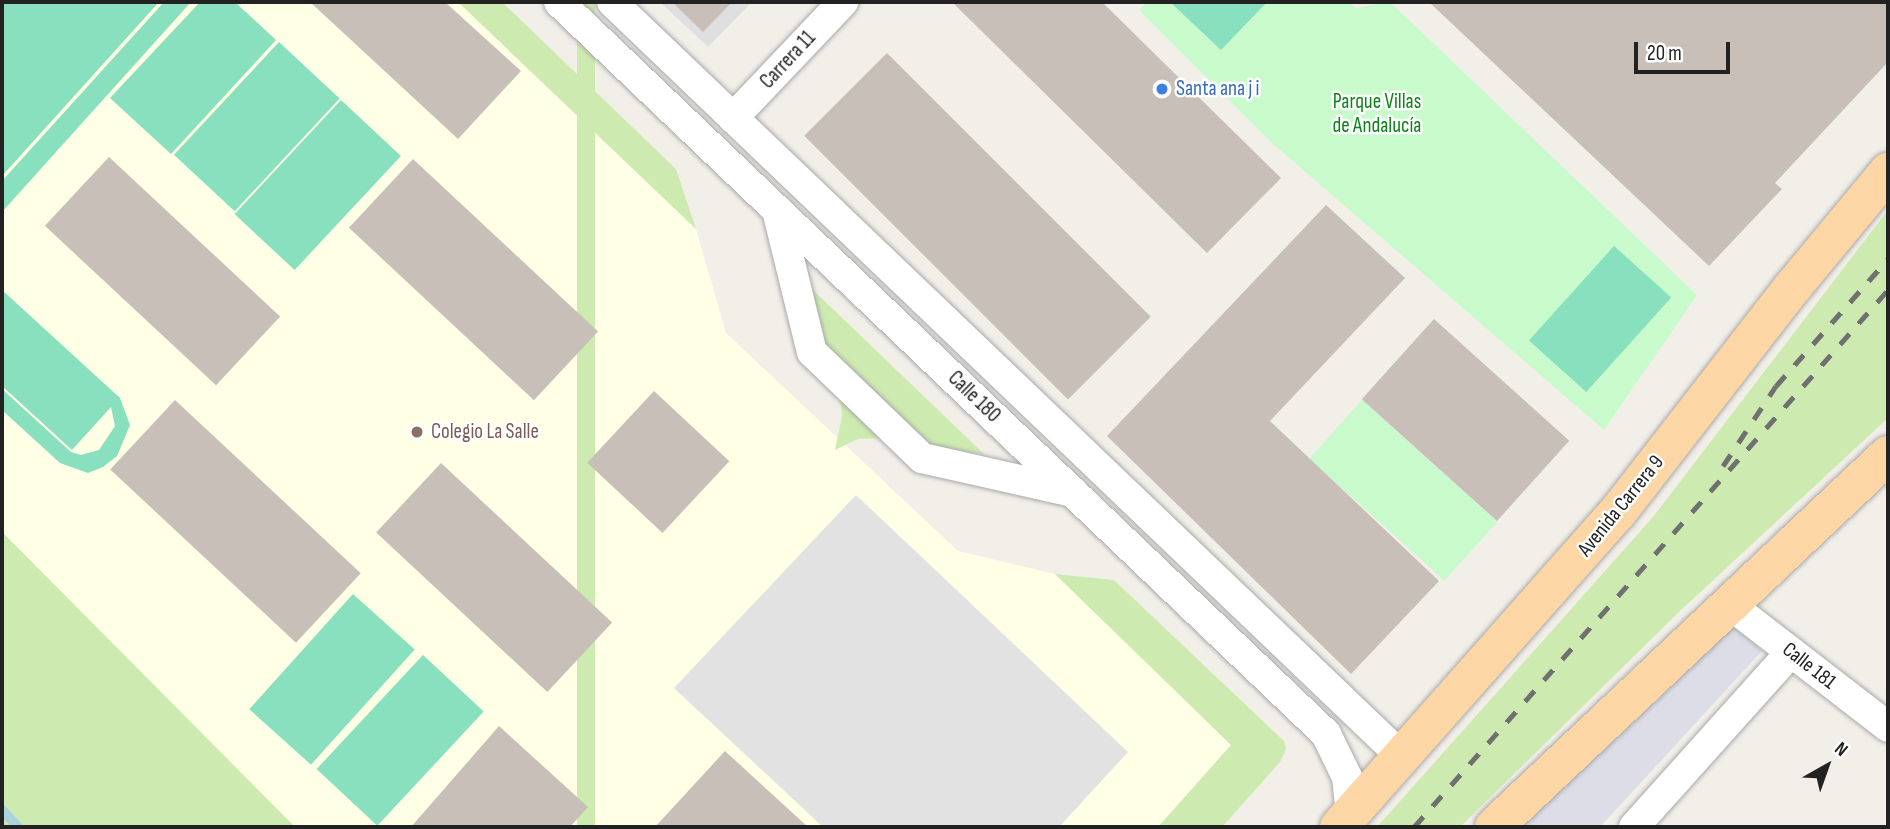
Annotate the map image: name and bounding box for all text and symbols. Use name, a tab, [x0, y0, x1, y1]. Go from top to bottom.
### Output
street label: Carrera 11	[755, 26, 821, 94]
scale bar	[1638, 28, 1734, 72]
text: 20 m	[1647, 41, 1682, 66]
place label: Santa ana j i	[1176, 76, 1259, 102]
marker: Santa ana j i	[1154, 81, 1170, 97]
park label: Parque Villas de Andalucía	[1333, 89, 1421, 139]
street label: Calle 180	[942, 366, 1006, 428]
place label: Colegio La Salle	[431, 419, 539, 445]
marker: Colegio La Salle	[409, 424, 425, 440]
street label: Avenida Carrera 9	[1573, 450, 1669, 562]
street label: Calle 181	[1777, 637, 1841, 695]
north arrow	[1792, 731, 1862, 801]
text: N	[1830, 737, 1852, 762]

